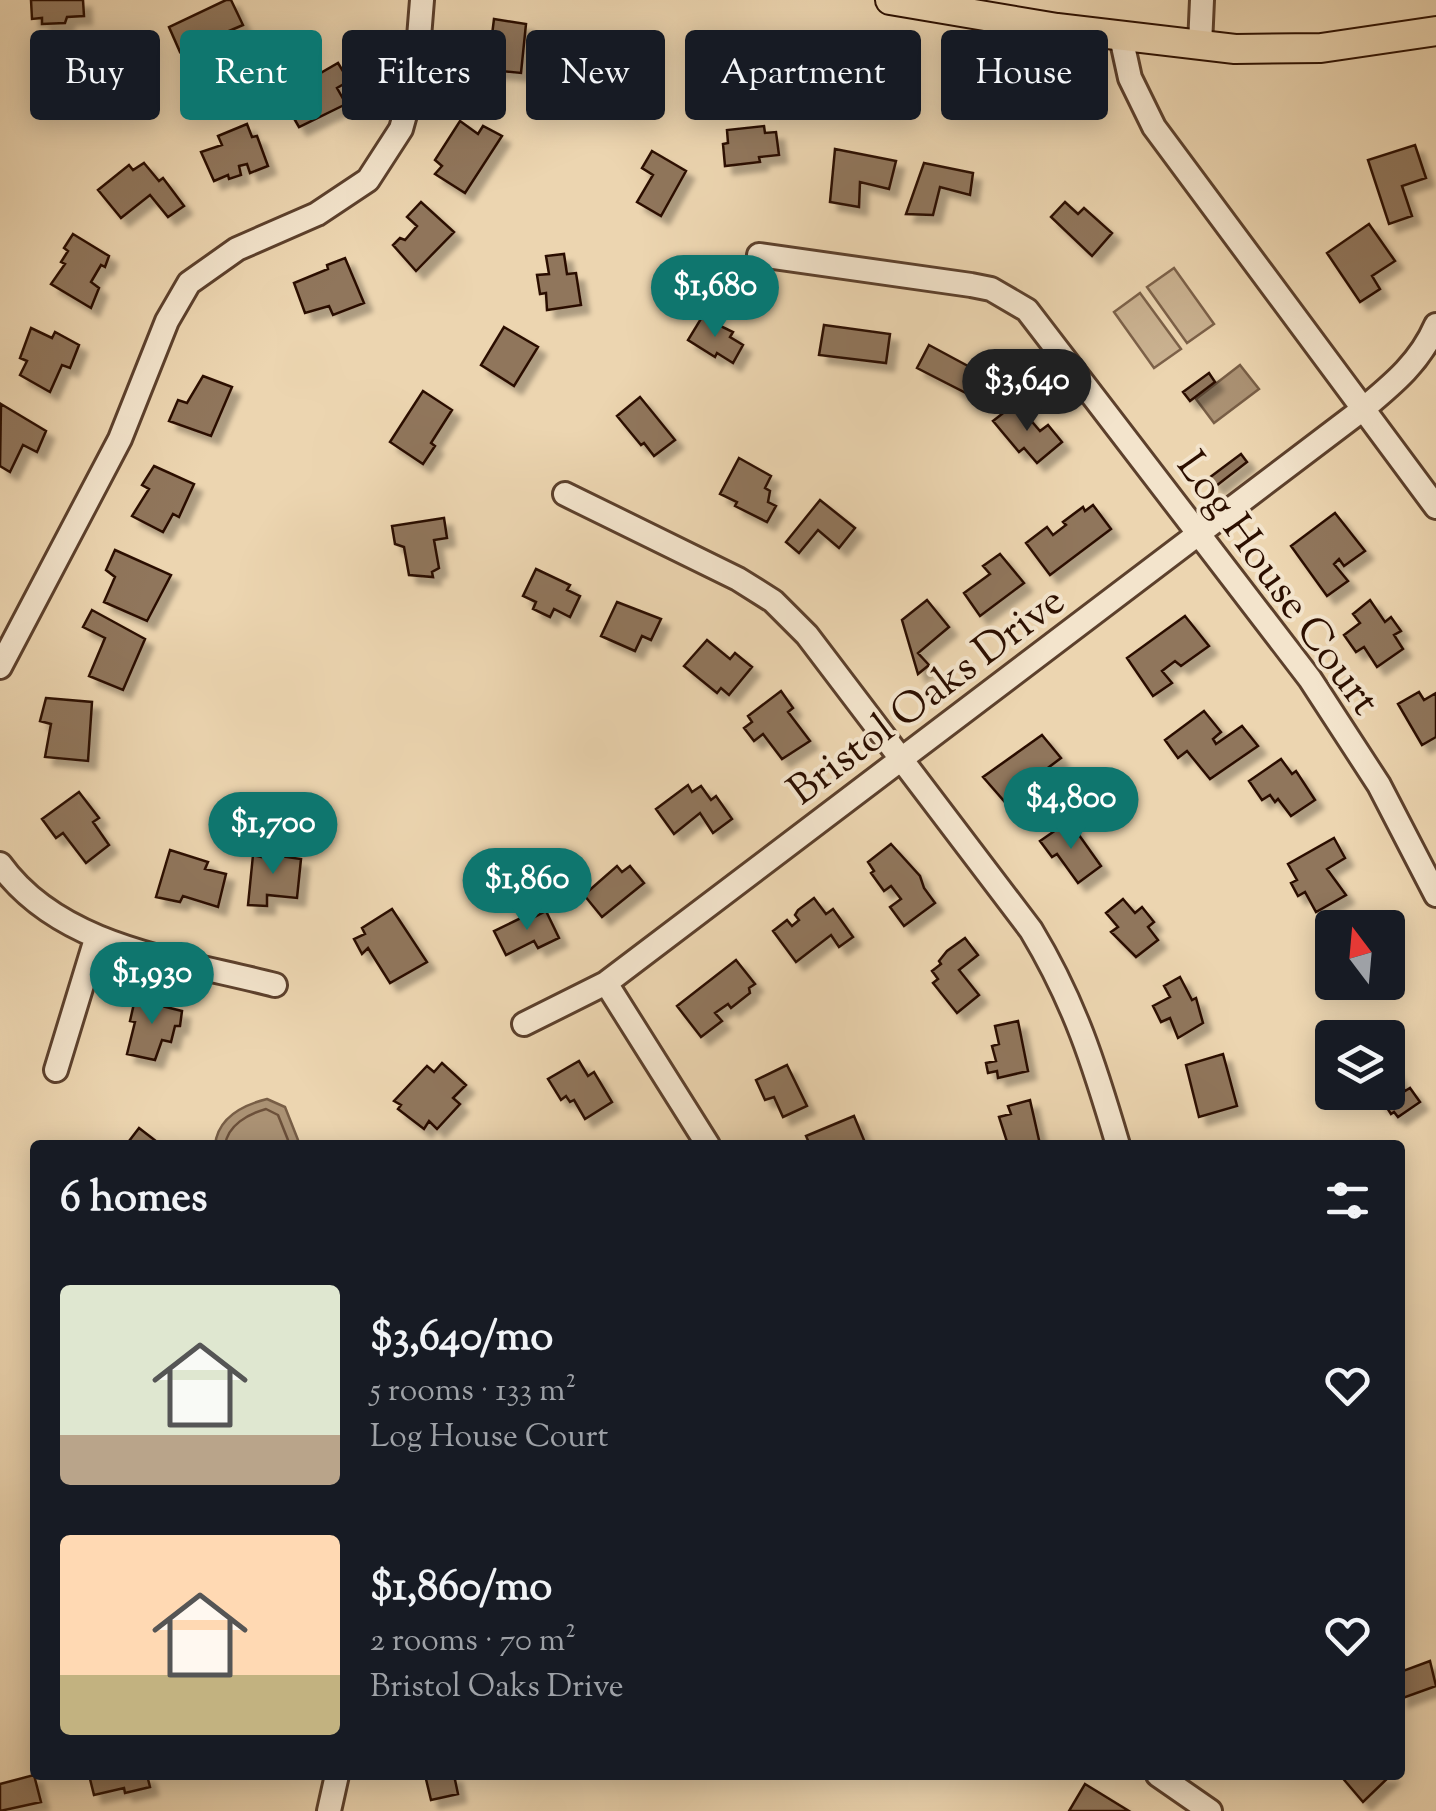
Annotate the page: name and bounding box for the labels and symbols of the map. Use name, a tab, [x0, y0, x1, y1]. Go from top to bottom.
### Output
pin: $1,680	[634, 255, 796, 340]
pin: $3,640	[946, 349, 1108, 434]
street label: Log House Court	[1160, 441, 1392, 729]
street label: Bristol Oaks Drive	[777, 574, 1079, 822]
pin: $4,800	[990, 767, 1152, 852]
pin: $1,700	[192, 792, 354, 877]
pin: $1,860	[446, 848, 608, 933]
north arrow	[1315, 910, 1405, 1000]
pin: $1,930	[71, 942, 233, 1027]

